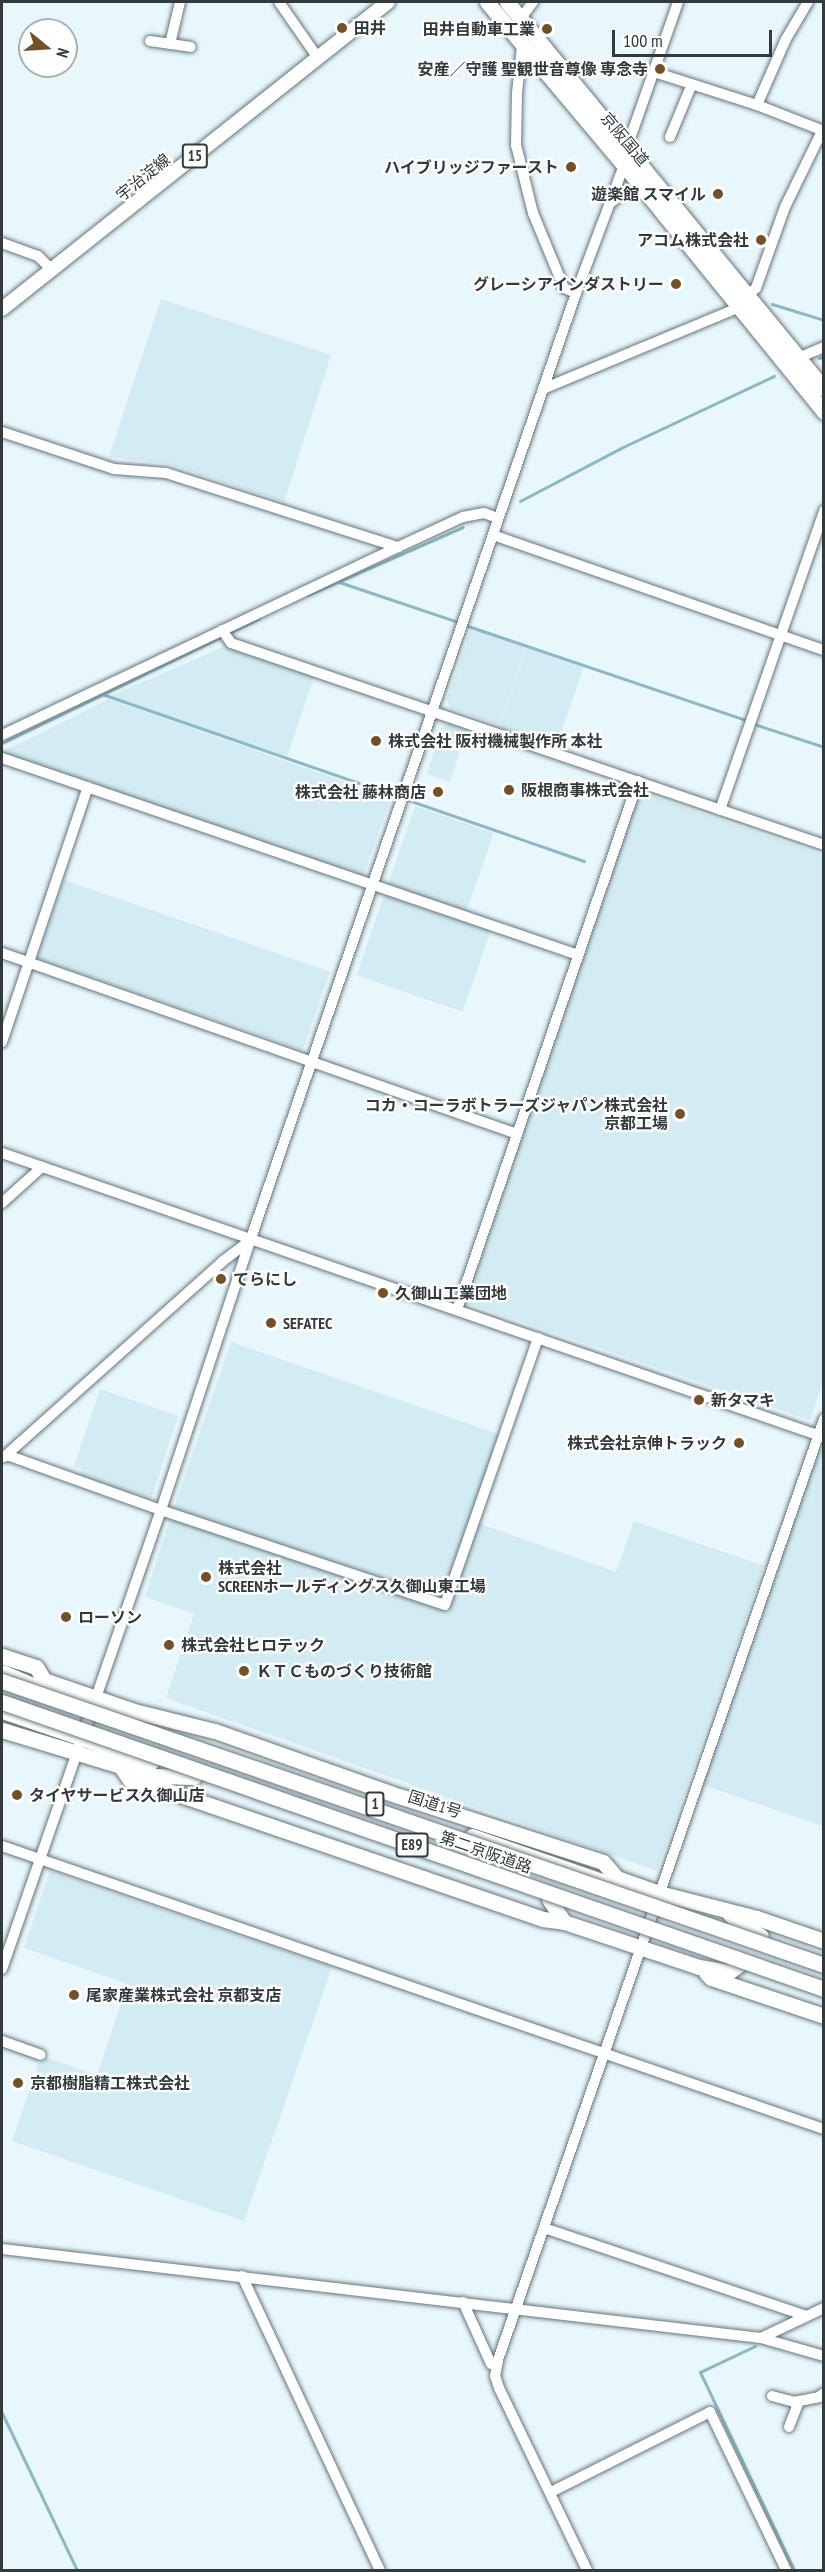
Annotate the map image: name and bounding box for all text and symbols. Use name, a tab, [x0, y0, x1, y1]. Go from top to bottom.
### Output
north arrow	[18, 18, 78, 78]
place label: 田井	[354, 18, 386, 38]
scale bar	[615, 18, 776, 56]
place label: 田井自動車工業	[423, 19, 535, 39]
marker: 田井	[335, 21, 349, 35]
marker: 田井自動車工業	[540, 22, 554, 36]
text: 100 m	[623, 29, 663, 52]
text: N	[52, 46, 74, 60]
place label: 安産／守護 聖観世音尊像 専念寺	[417, 59, 648, 79]
marker: 安産／守護 聖観世音尊像 専念寺	[653, 62, 667, 76]
street label: 京阪国道	[597, 108, 653, 170]
road number: 15	[182, 144, 208, 168]
street label: 宇治淀線	[112, 149, 174, 205]
place label: ハイブリッジファースト	[383, 157, 559, 177]
marker: ハイブリッジファースト	[564, 160, 578, 174]
place label: 遊楽館 スマイル	[591, 184, 706, 204]
marker: 遊楽館 スマイル	[711, 187, 725, 201]
place label: アコム株式会社	[637, 230, 749, 250]
marker: アコム株式会社	[754, 233, 768, 247]
place label: グレーシアインダストリー	[472, 274, 664, 294]
marker: グレーシアインダストリー	[669, 277, 683, 291]
place label: 株式会社 阪村機械製作所 本社	[388, 731, 603, 751]
marker: 株式会社 阪村機械製作所 本社	[369, 734, 383, 748]
place label: 阪根商事株式会社	[521, 780, 649, 800]
place label: 株式会社 藤林商店	[295, 782, 426, 802]
marker: 阪根商事株式会社	[502, 783, 516, 797]
marker: 株式会社 藤林商店	[431, 785, 445, 799]
place label: コカ・コーラボトラーズジャパン株式会社 京都工場	[364, 1095, 668, 1133]
marker: コカ・コーラボトラーズジャパン株式会社 京都工場	[673, 1107, 687, 1121]
place label: てらにし	[233, 1269, 297, 1289]
marker: てらにし	[214, 1272, 228, 1286]
place label: 久御山工業団地	[395, 1283, 507, 1303]
marker: 久御山工業団地	[376, 1286, 390, 1300]
place label: SEFATEC	[283, 1313, 332, 1333]
marker: SEFATEC	[264, 1316, 278, 1330]
place label: 新タマキ	[711, 1390, 775, 1410]
marker: 新タマキ	[692, 1393, 706, 1407]
place label: 株式会社京伸トラック	[567, 1433, 727, 1453]
marker: 株式会社京伸トラック	[732, 1436, 746, 1450]
place label: 株式会社 SCREENホールディングス久御山東工場	[218, 1558, 487, 1596]
marker: 株式会社 SCREENホールディングス久御山東工場	[199, 1570, 213, 1584]
place label: ローソン	[78, 1607, 142, 1627]
marker: ローソン	[59, 1610, 73, 1624]
place label: 株式会社ヒロテック	[181, 1635, 325, 1655]
marker: 株式会社ヒロテック	[162, 1638, 176, 1652]
place label: ＫＴＣものづくり技術館	[256, 1661, 432, 1681]
marker: ＫＴＣものづくり技術館	[237, 1664, 251, 1678]
place label: タイヤサービス久御山店	[29, 1785, 205, 1805]
street label: 国道1号	[406, 1786, 464, 1822]
marker: タイヤサービス久御山店	[10, 1788, 24, 1802]
road number: 1	[364, 1792, 386, 1816]
street label: 第二京阪道路	[437, 1827, 535, 1877]
road number: E89	[396, 1833, 428, 1857]
place label: 尾家産業株式会社 京都支店	[86, 1985, 281, 2005]
marker: 尾家産業株式会社 京都支店	[67, 1988, 81, 2002]
place label: 京都樹脂精工株式会社	[30, 2073, 190, 2093]
marker: 京都樹脂精工株式会社	[11, 2076, 25, 2090]

